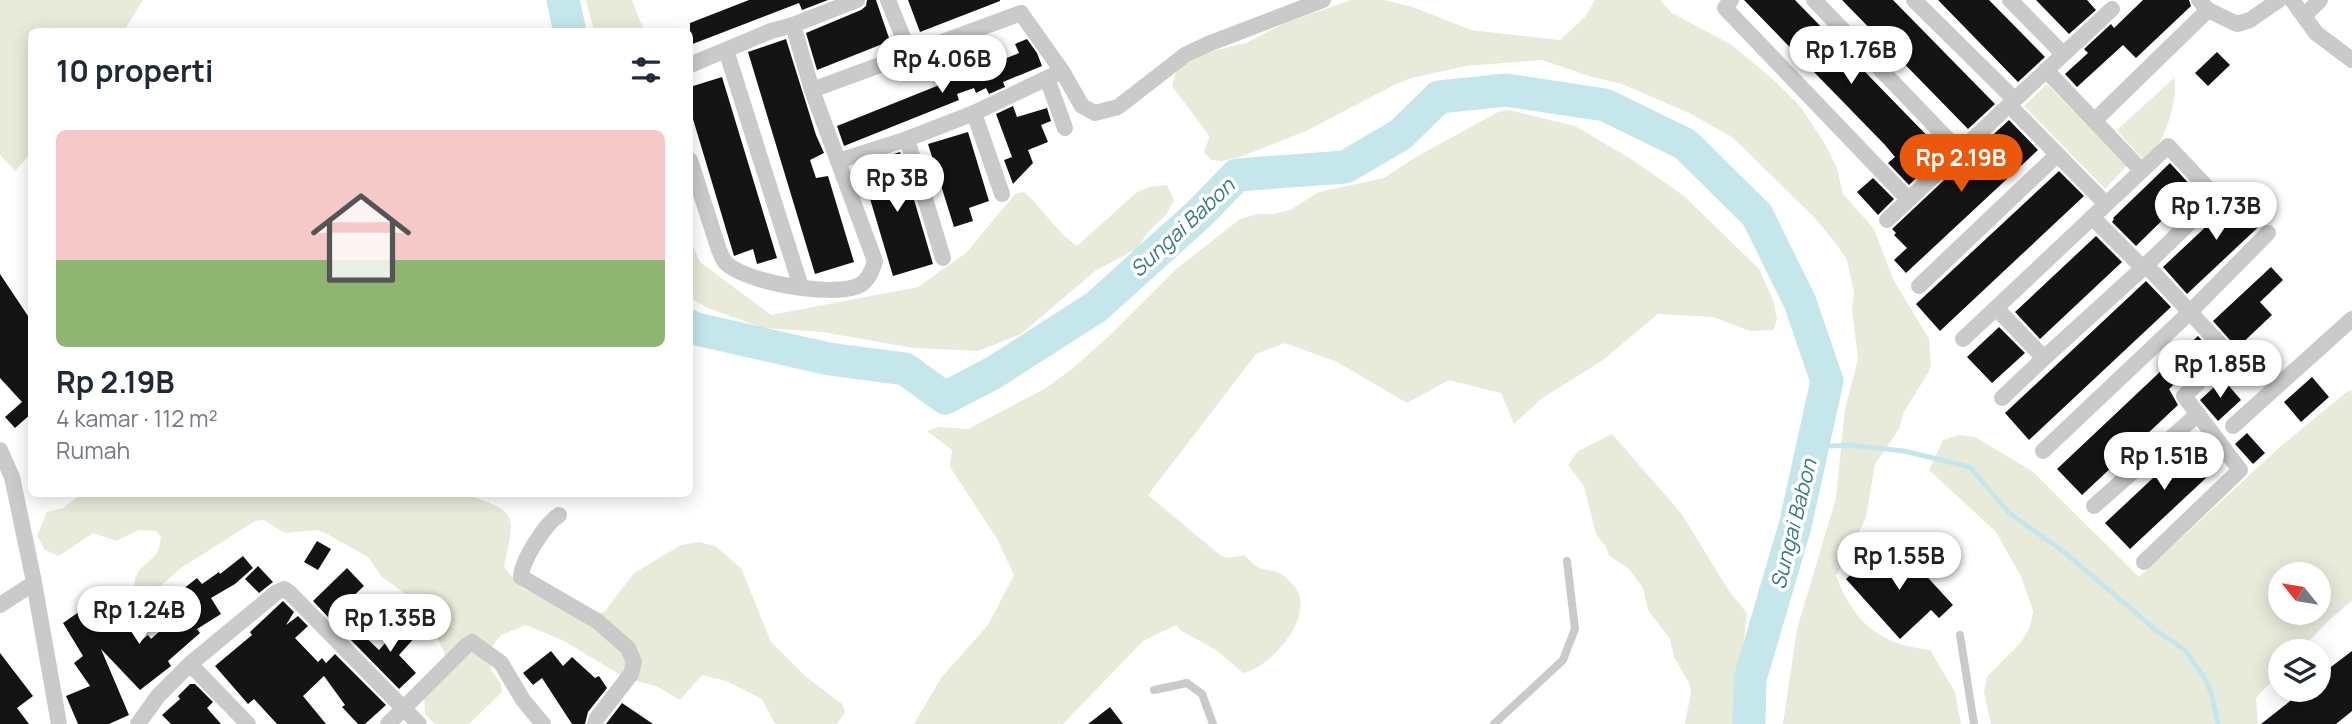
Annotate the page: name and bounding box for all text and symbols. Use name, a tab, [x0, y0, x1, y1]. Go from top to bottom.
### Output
pin: Rp 1.76B	[1779, 27, 1923, 86]
text: Rp 1.76B	[1805, 33, 1897, 65]
pin: Rp 4.06B	[870, 36, 1014, 95]
text: Rp 4.06B	[893, 42, 991, 74]
text: 10 properti	[56, 50, 214, 91]
icon: filters	[627, 51, 665, 89]
pin: Rp 2.19B	[1889, 134, 2033, 194]
text: Rp 2.19B	[1916, 141, 2006, 173]
pin: Rp 3B	[848, 154, 946, 214]
text: Rp 3B	[866, 161, 928, 193]
water label: Sungai Babon	[1124, 170, 1241, 283]
icon: home	[298, 175, 424, 301]
pin: Rp 1.73B	[2144, 182, 2288, 242]
text: Rp 1.73B	[2171, 189, 2261, 221]
pin: Rp 1.85B	[2148, 340, 2292, 400]
text: Rp 1.85B	[2174, 347, 2266, 379]
text: Rp 2.19B	[56, 361, 174, 402]
text: 4 kamar · 112 m²	[56, 402, 218, 434]
pin: Rp 1.51B	[2092, 433, 2236, 492]
text: Rumah	[56, 434, 130, 466]
text: Rp 1.51B	[2120, 439, 2208, 471]
water label: Sungai Babon	[1763, 455, 1823, 592]
pin: Rp 1.55B	[1827, 532, 1971, 592]
text: Rp 1.55B	[1853, 539, 1945, 571]
north arrow	[2268, 562, 2331, 625]
map controls	[2268, 562, 2331, 702]
pin: Rp 1.24B	[67, 586, 211, 646]
text: Rp 1.24B	[93, 593, 185, 625]
pin: Rp 1.35B	[318, 594, 462, 654]
text: Rp 1.35B	[344, 601, 436, 633]
button: layers	[2268, 639, 2331, 702]

